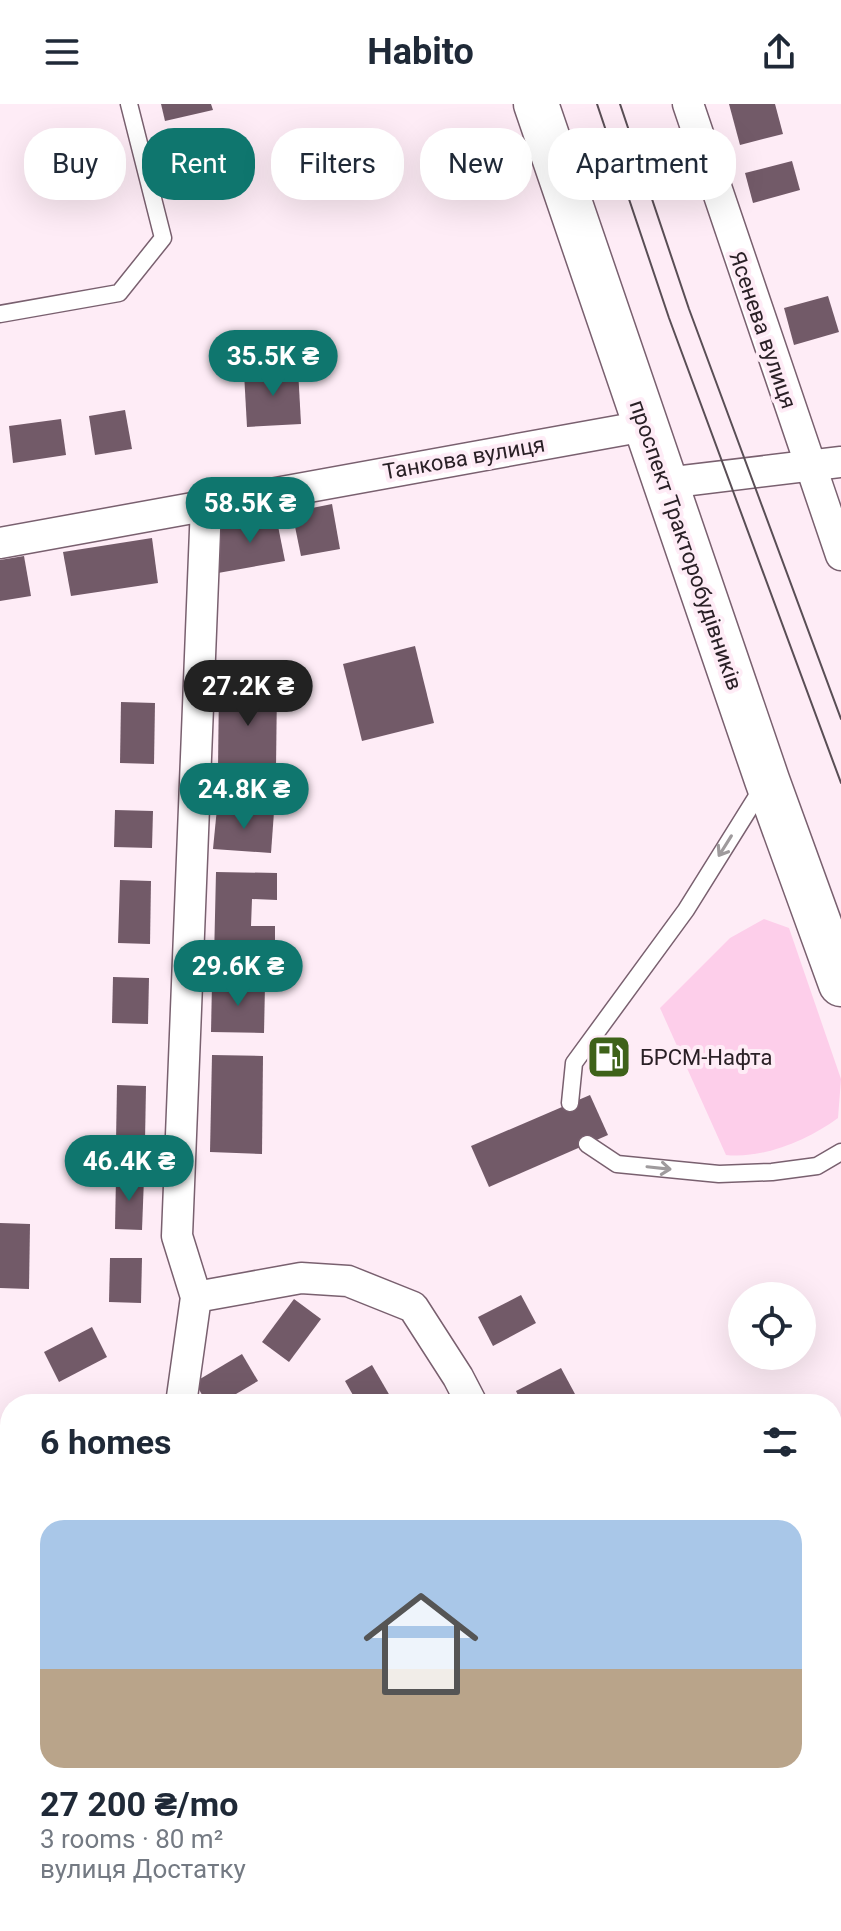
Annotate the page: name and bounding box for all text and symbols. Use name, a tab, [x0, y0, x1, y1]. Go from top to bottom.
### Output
icon: menu	[40, 30, 84, 74]
icon: share	[757, 30, 801, 74]
text: Habito	[367, 31, 474, 73]
chip: Buy	[24, 128, 126, 200]
chip: Rent	[142, 128, 255, 200]
chip: Filters	[271, 128, 404, 200]
chip: New	[420, 128, 532, 200]
chip: Apartment	[548, 128, 736, 200]
street label: Ясенева вулиця	[724, 248, 802, 412]
pin: 35.5K ₴	[199, 330, 347, 398]
text: 35.5K ₴	[227, 341, 319, 371]
street label: проспект Тракторобудівників	[625, 397, 747, 693]
street label: Танкова вулиця	[381, 431, 547, 485]
pin: 58.5K ₴	[176, 477, 324, 545]
text: 58.5K ₴	[204, 488, 296, 518]
pin: 27.2K ₴	[174, 660, 322, 728]
text: 27.2K ₴	[202, 671, 294, 701]
pin: 24.8K ₴	[170, 763, 318, 831]
text: 24.8K ₴	[198, 774, 290, 804]
one-way arrow	[717, 834, 733, 857]
pin: 29.6K ₴	[164, 940, 312, 1008]
text: 29.6K ₴	[192, 951, 284, 981]
fuel station icon: БРСМ-Нафта	[585, 1033, 633, 1081]
place label: БРСМ-Нафта	[640, 1045, 773, 1070]
pin: 46.4K ₴	[55, 1135, 203, 1203]
text: 46.4K ₴	[83, 1146, 175, 1176]
one-way arrow	[645, 1161, 672, 1176]
map controls	[728, 1282, 816, 1370]
button: locate	[728, 1282, 816, 1370]
icon: filters	[758, 1420, 802, 1464]
text: 6 homes	[40, 1422, 171, 1462]
icon: home	[349, 1572, 493, 1716]
text: 27 200 ₴/mo	[40, 1784, 238, 1824]
text: 3 rooms · 80 m²	[40, 1824, 223, 1854]
text: вулиця Достатку	[40, 1854, 246, 1884]

